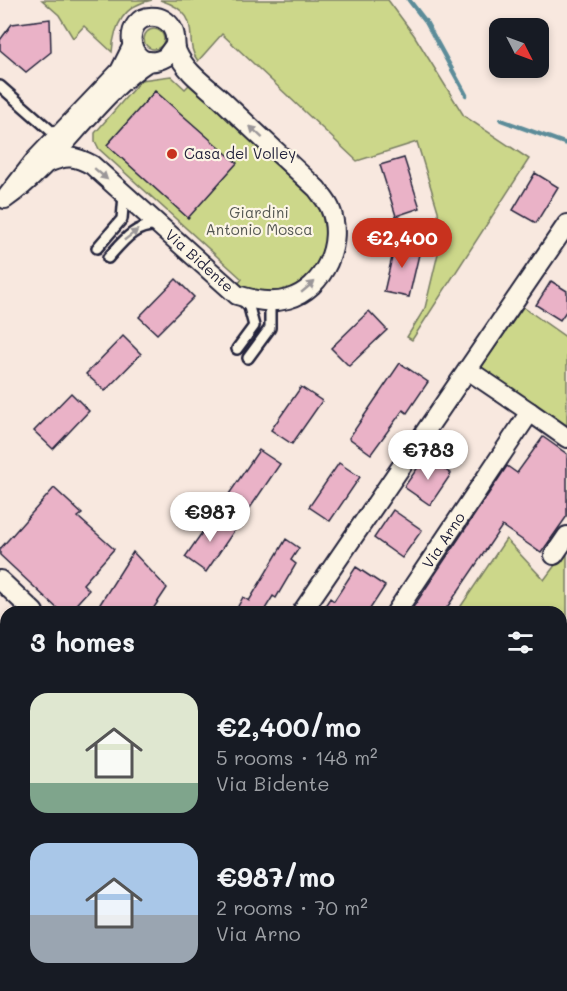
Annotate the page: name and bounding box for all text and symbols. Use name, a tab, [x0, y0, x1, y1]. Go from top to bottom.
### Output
north arrow	[489, 18, 549, 78]
map controls	[489, 18, 549, 78]
one-way arrow	[249, 126, 264, 139]
place label: Casa del Volley	[184, 143, 296, 163]
marker: Casa del Volley	[165, 147, 179, 161]
one-way arrow	[93, 167, 109, 180]
park label: Giardini Antonio Mosca	[205, 202, 313, 239]
pin: €2,400	[353, 218, 451, 269]
street label: Via Bidente	[161, 224, 238, 296]
text: €2,400	[366, 224, 438, 250]
one-way arrow	[123, 229, 139, 241]
one-way arrow	[300, 280, 316, 293]
pin: €783	[392, 430, 464, 481]
text: €783	[402, 436, 454, 462]
pin: €987	[174, 492, 246, 543]
text: €987	[184, 498, 236, 524]
street label: Via Arno	[417, 508, 469, 572]
text: 3 homes	[30, 625, 135, 659]
icon: filters	[504, 626, 537, 659]
text: €2,400/mo	[216, 710, 361, 744]
icon: home	[78, 717, 150, 789]
text: 5 rooms · 148 m²	[216, 744, 378, 770]
text: Via Bidente	[216, 770, 330, 796]
text: €987/mo	[216, 860, 335, 894]
icon: home	[78, 867, 150, 939]
text: 2 rooms · 70 m²	[216, 894, 368, 920]
text: Via Arno	[216, 920, 301, 946]

